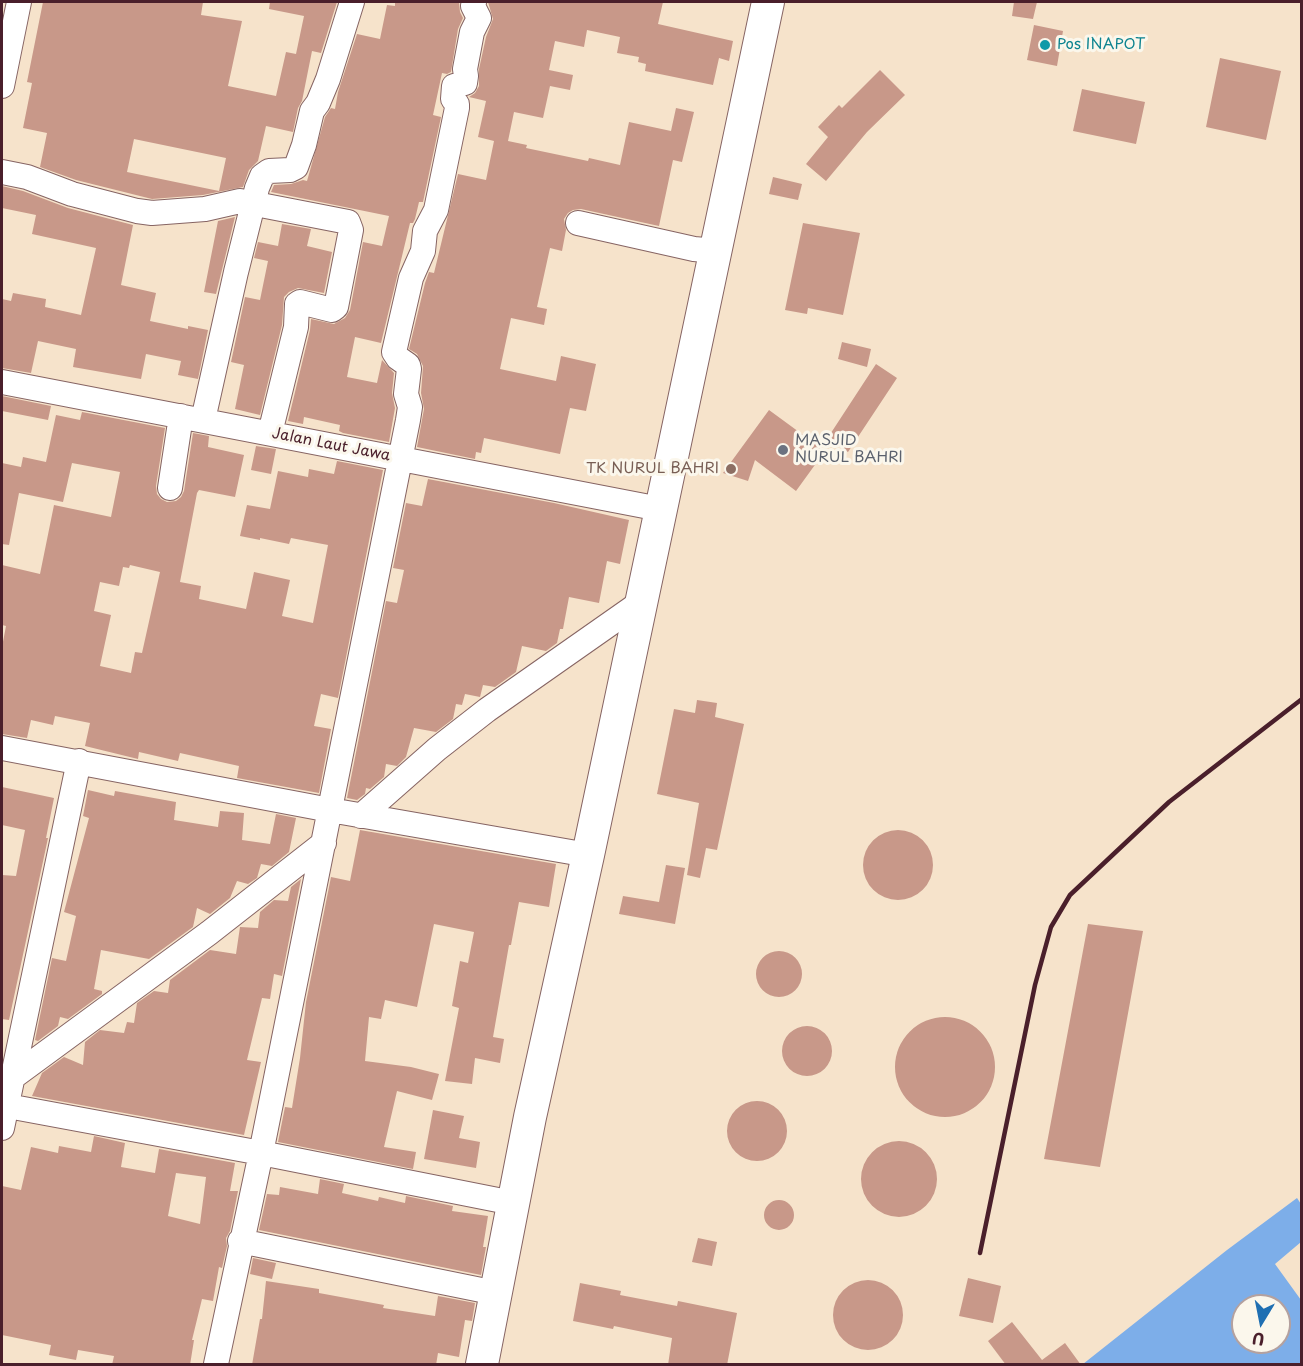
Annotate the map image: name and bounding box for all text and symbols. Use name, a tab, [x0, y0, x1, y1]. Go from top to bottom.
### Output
place label: Pos INAPOT	[1057, 36, 1145, 54]
marker: Pos INAPOT	[1038, 38, 1052, 52]
street label: Jalan Laut Jawa	[270, 425, 392, 465]
place label: MASJID NURUL BAHRI	[795, 432, 903, 467]
marker: MASJID NURUL BAHRI	[776, 443, 790, 457]
place label: TK NURUL BAHRI	[586, 460, 719, 478]
marker: TK NURUL BAHRI	[724, 462, 738, 476]
north arrow	[1231, 1294, 1291, 1354]
text: U	[1250, 1327, 1266, 1353]

